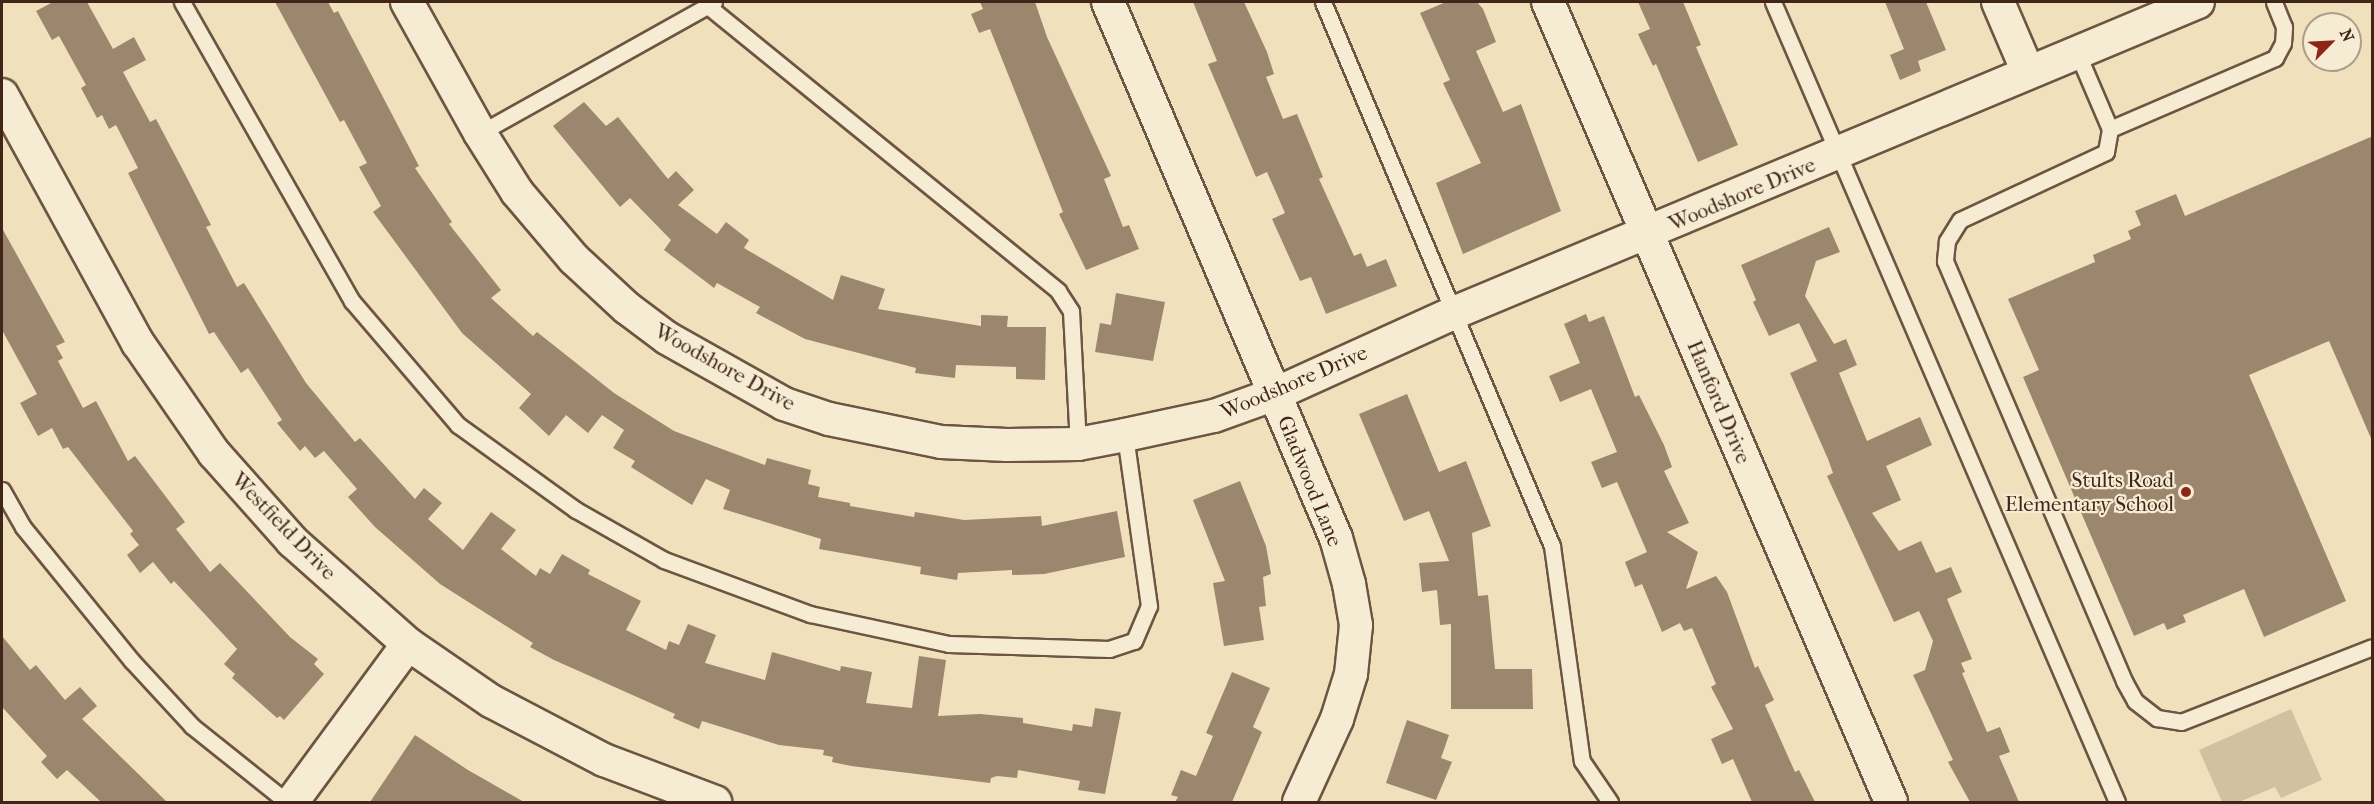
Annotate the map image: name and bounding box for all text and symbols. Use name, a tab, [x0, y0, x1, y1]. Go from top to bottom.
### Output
north arrow	[2302, 12, 2362, 72]
text: N	[2336, 26, 2358, 45]
street label: Woodshore Drive	[1665, 152, 1819, 236]
street label: Woodshore Drive	[650, 318, 800, 416]
street label: Hanford Drive	[1682, 337, 1756, 467]
street label: Woodshore Drive	[1217, 340, 1371, 424]
street label: Gladwood Lane	[1272, 412, 1348, 550]
street label: Westfield Drive	[226, 467, 342, 585]
place label: Stults Road Elementary School	[2005, 467, 2174, 517]
marker: Stults Road Elementary School	[2179, 485, 2193, 499]

